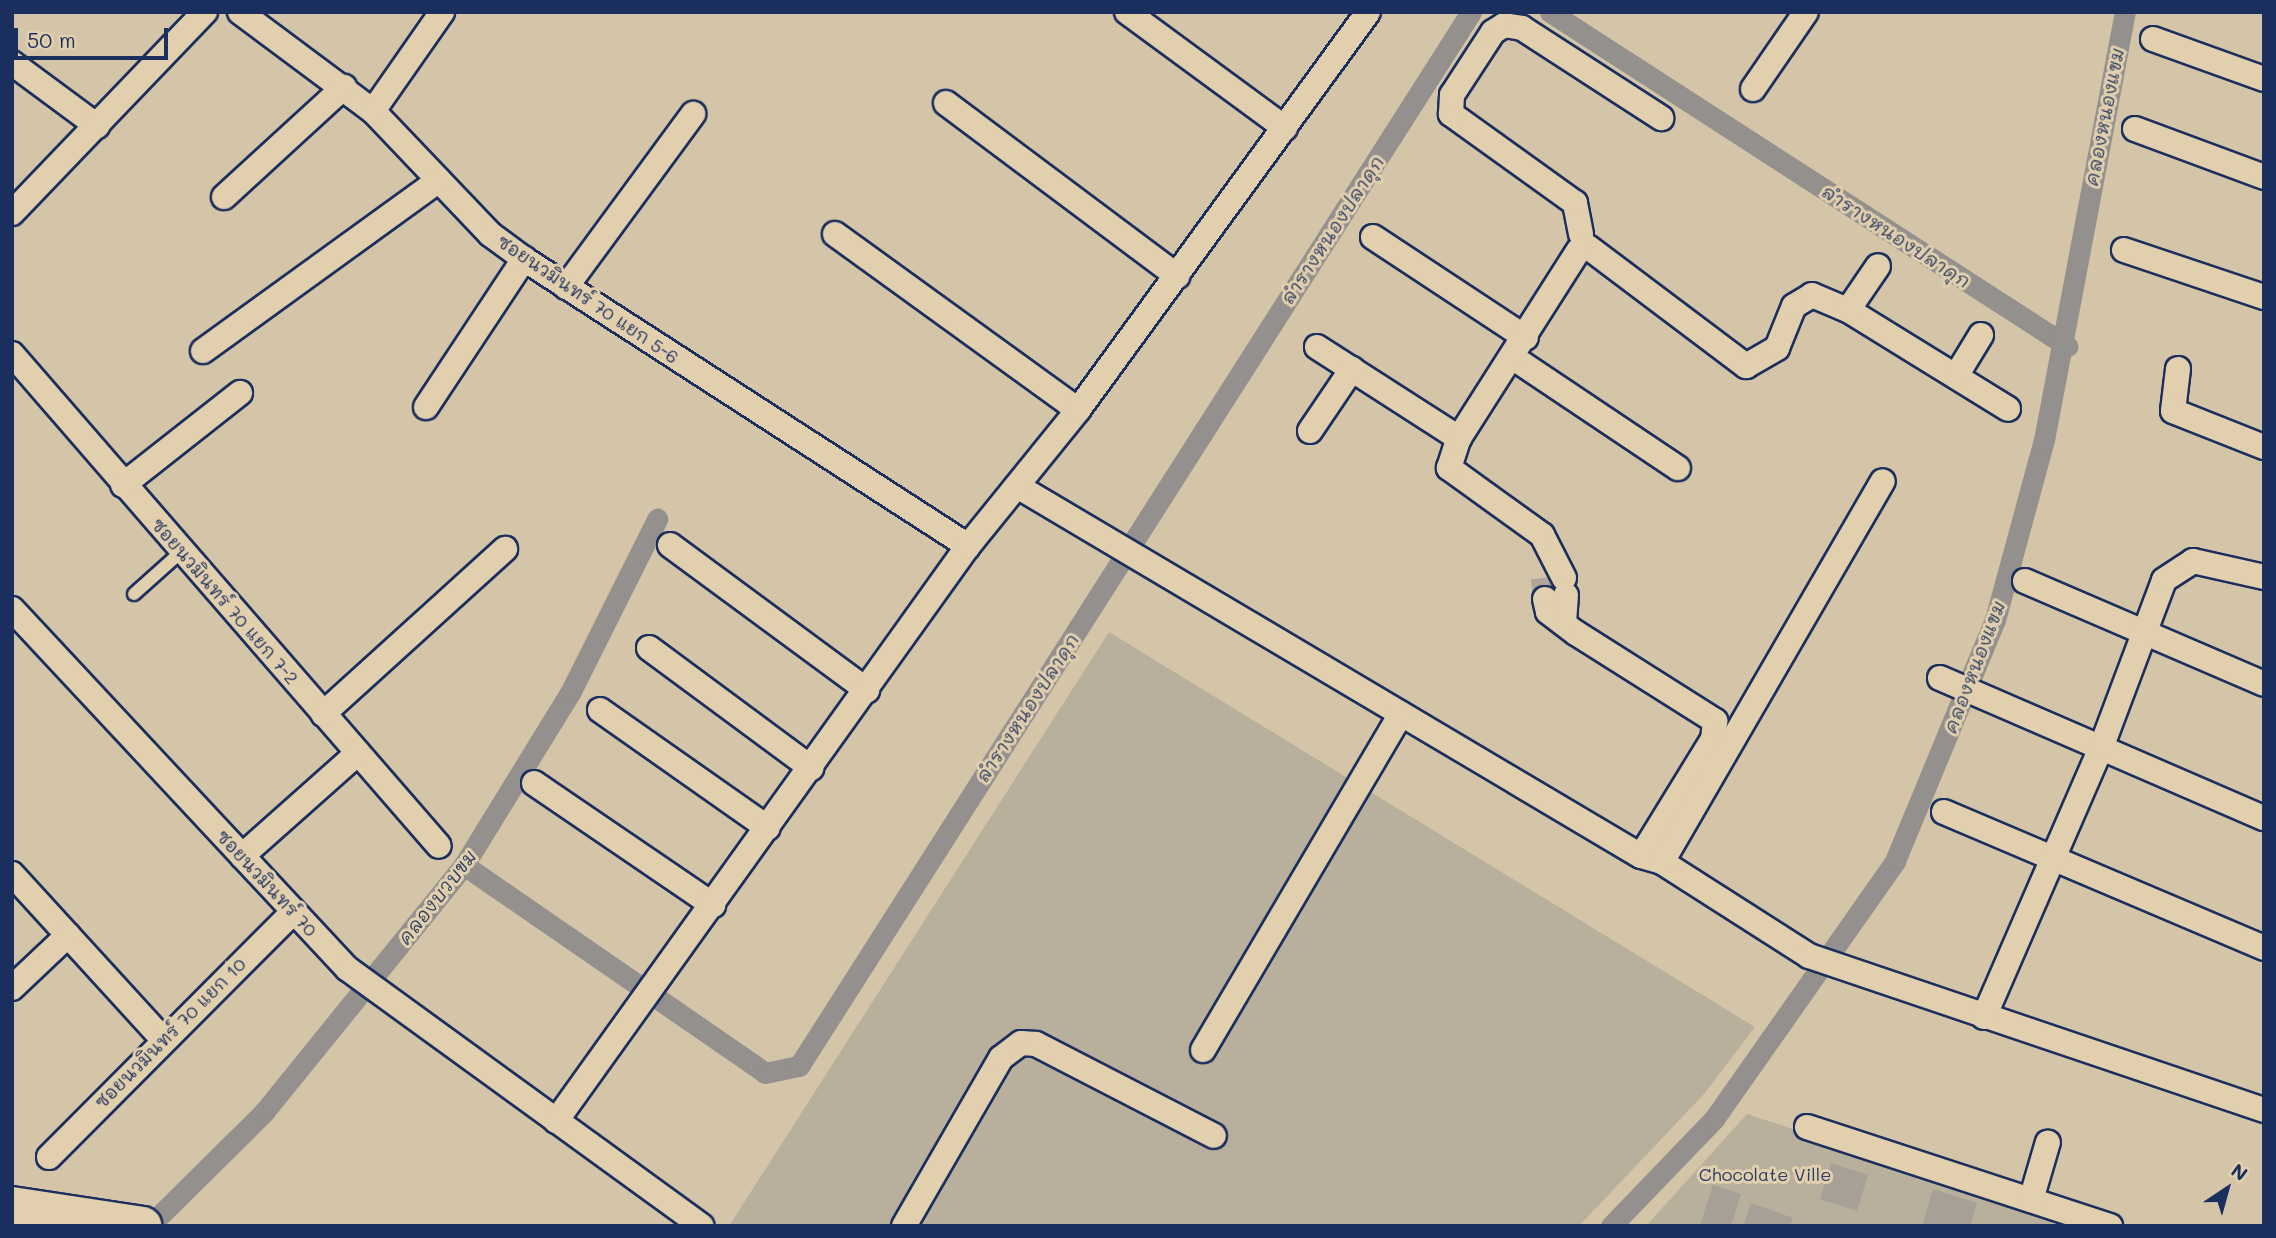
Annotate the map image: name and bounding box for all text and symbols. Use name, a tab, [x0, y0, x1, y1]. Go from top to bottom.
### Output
scale bar	[18, 14, 172, 58]
text: 50 m	[27, 26, 76, 53]
water label: คลองหนองแขม	[2079, 46, 2129, 188]
water label: ลำรางหนองปลาดุก	[1275, 151, 1389, 309]
water label: ลำรางหนองปลาดุก	[1817, 179, 1975, 293]
street label: ซอยนวมินทร์ 70 แยก 5-6	[493, 230, 683, 368]
street label: ซอยนวมินทร์ 70 แยก 7-2	[147, 514, 303, 688]
water label: คลองหนองแขม	[1938, 598, 2010, 736]
water label: ลำรางหนองปลาดุก	[970, 629, 1084, 787]
street label: ซอยนวมินทร์ 70	[212, 825, 322, 941]
water label: คลองบวบขม	[393, 845, 481, 949]
street label: ซอยนวมินทร์ 70 แยก 10	[90, 953, 250, 1113]
north arrow	[2192, 1154, 2262, 1224]
text: N	[2226, 1157, 2253, 1186]
park label: Chocolate Ville	[1699, 1163, 1831, 1185]

